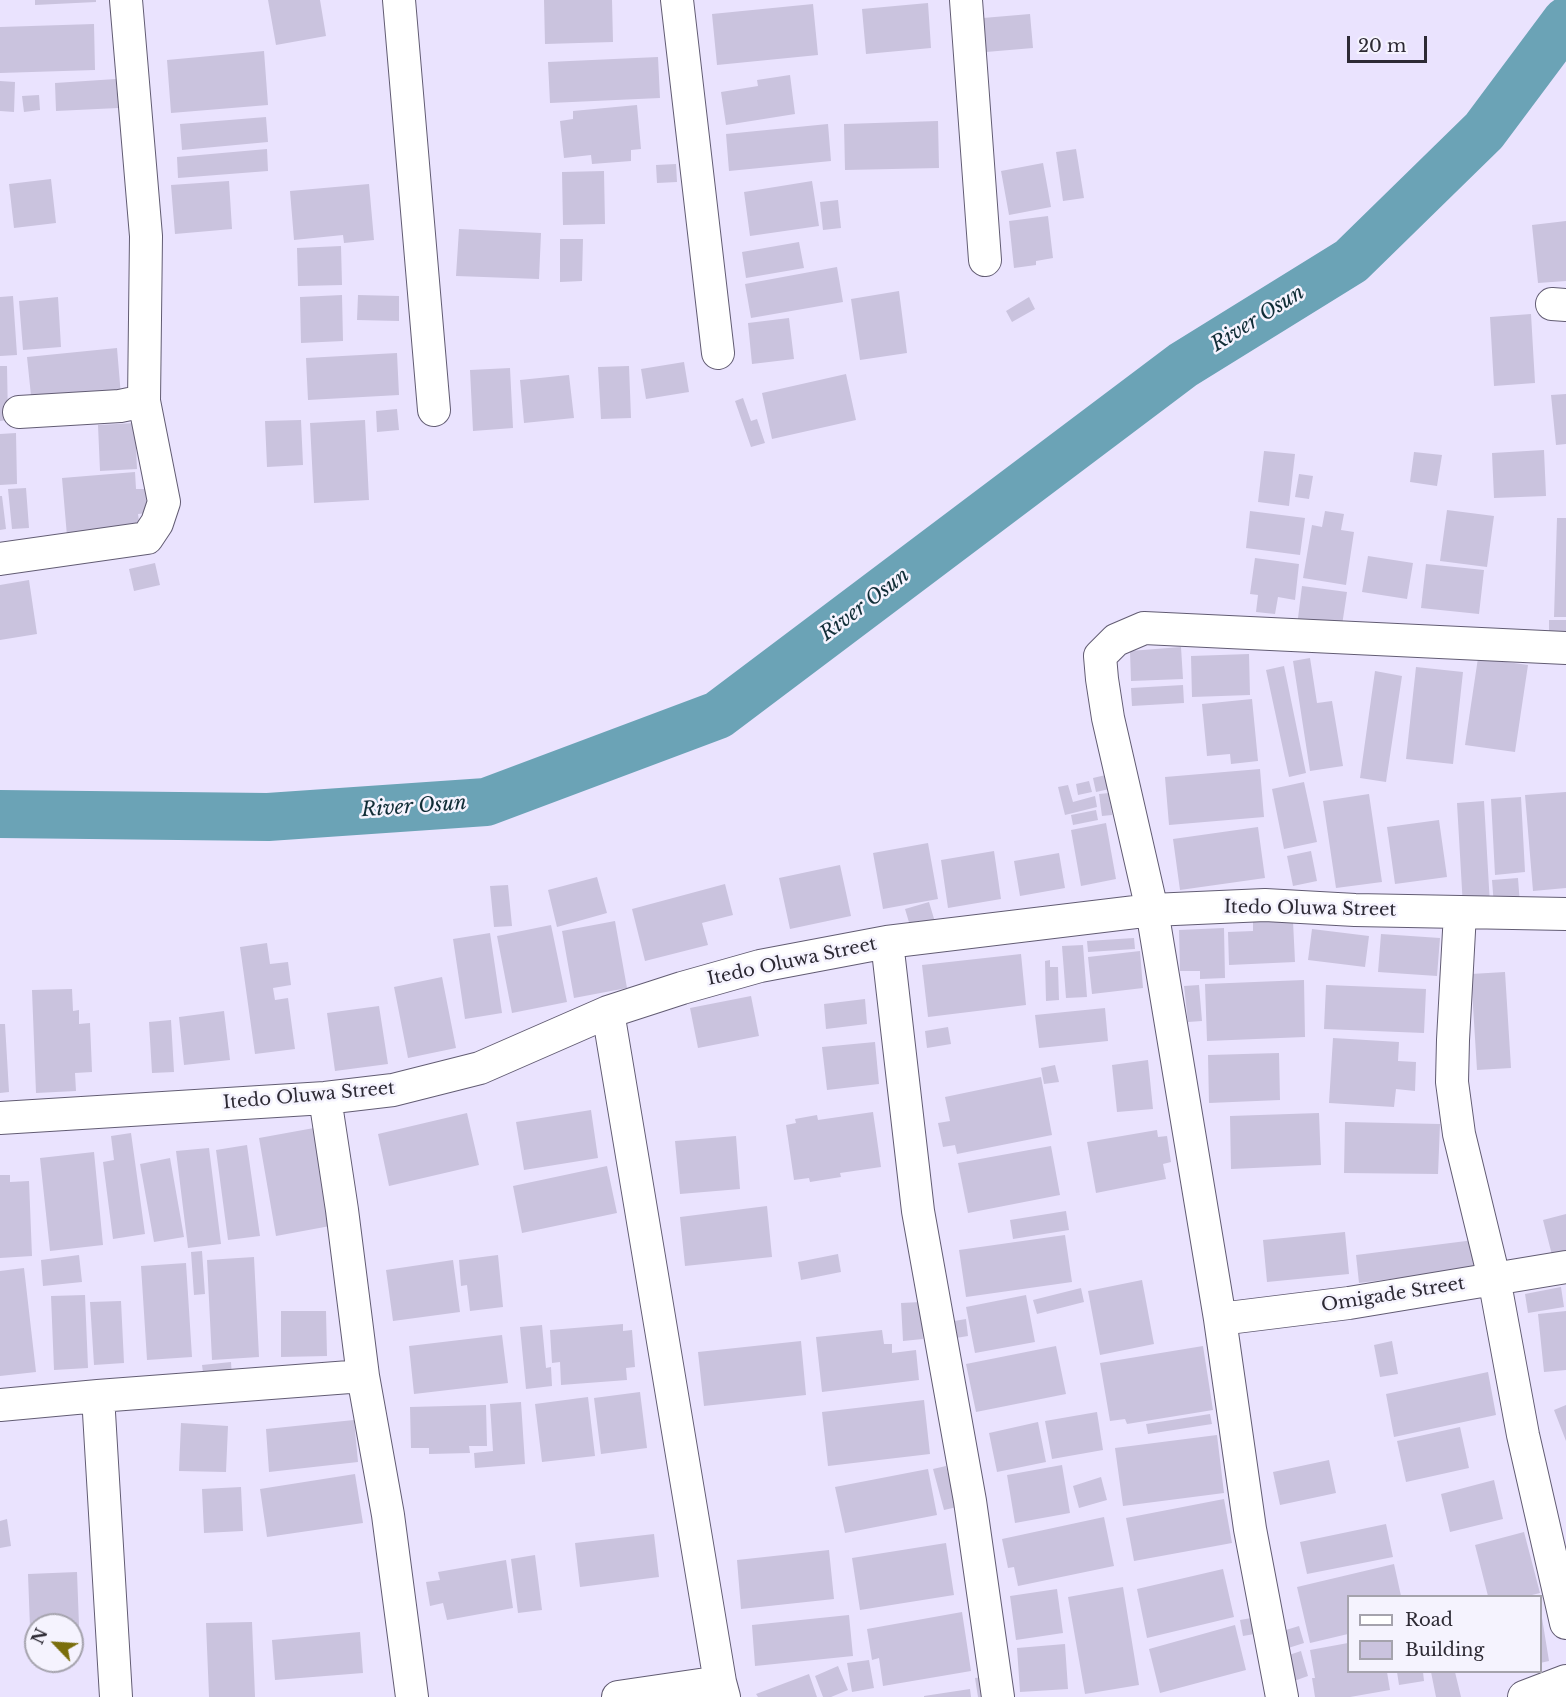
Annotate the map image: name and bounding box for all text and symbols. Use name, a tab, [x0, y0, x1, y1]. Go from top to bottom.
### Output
scale bar	[1350, 24, 1430, 62]
text: 20 m	[1358, 35, 1406, 57]
water label: River Osun	[1207, 281, 1309, 357]
water label: River Osun	[816, 564, 914, 646]
water label: River Osun	[361, 791, 467, 823]
street label: Itedo Oluwa Street	[1224, 897, 1396, 921]
street label: Itedo Oluwa Street	[705, 934, 879, 990]
street label: Itedo Oluwa Street	[222, 1078, 396, 1114]
street label: Omigade Street	[1320, 1273, 1466, 1317]
legend	[1347, 1595, 1542, 1673]
text: Road	[1405, 1609, 1453, 1631]
north arrow	[24, 1613, 84, 1673]
text: N	[27, 1625, 52, 1647]
text: Building	[1405, 1639, 1484, 1661]

